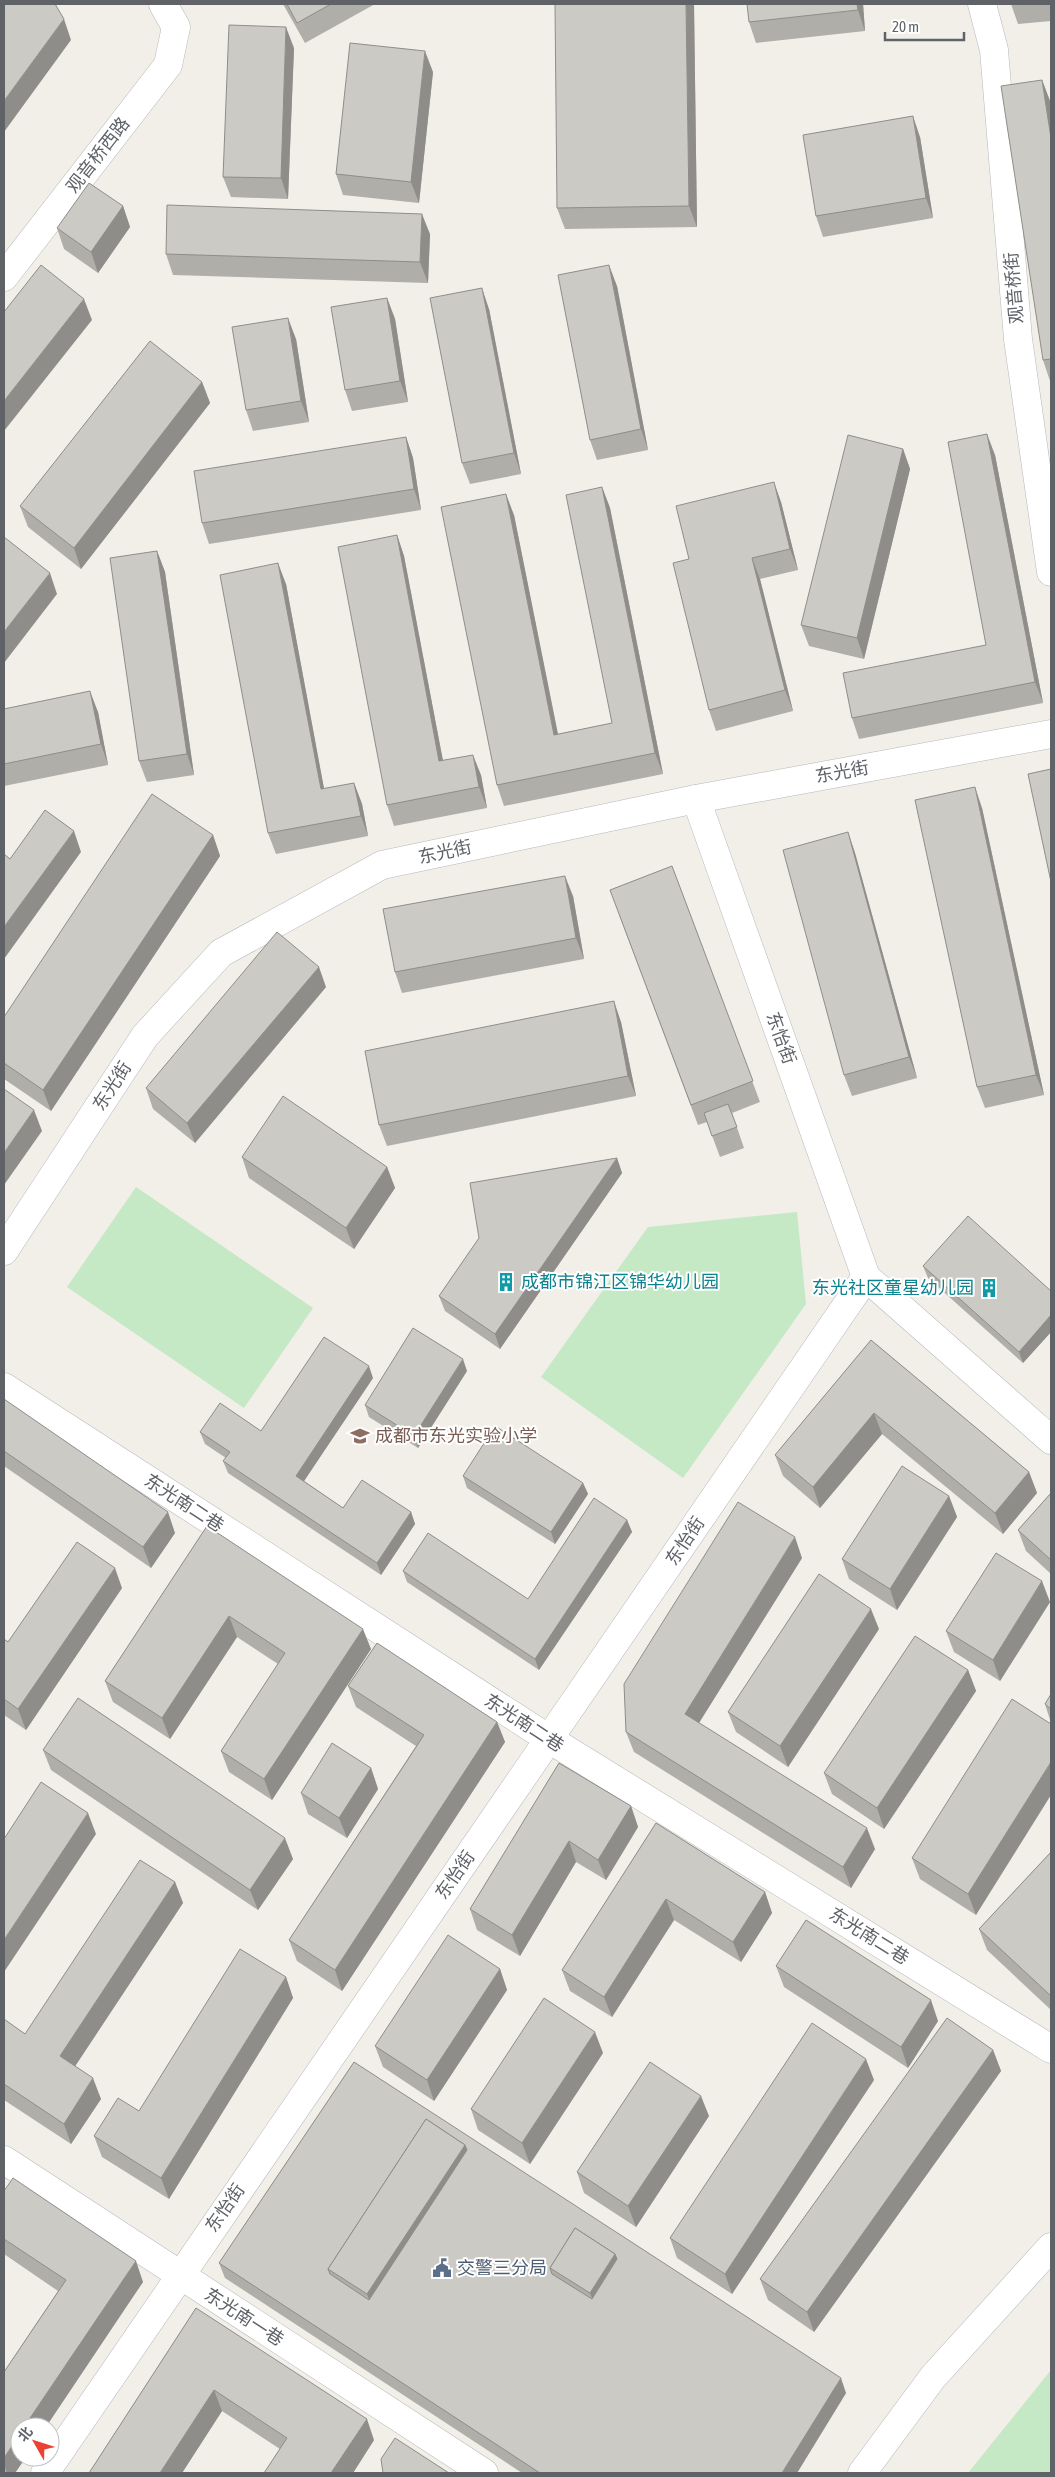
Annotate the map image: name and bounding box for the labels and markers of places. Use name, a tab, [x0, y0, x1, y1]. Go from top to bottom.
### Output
building icon: 成都市锦江区锦华幼儿园	[495, 1271, 517, 1293]
place label: 成都市锦江区锦华幼儿园	[521, 1271, 719, 1292]
place label: 东光社区童星幼儿园	[812, 1277, 974, 1298]
building icon: 东光社区童星幼儿园	[978, 1277, 1000, 1299]
school or university icon: 成都市东光实验小学	[349, 1425, 371, 1447]
place label: 成都市东光实验小学	[375, 1425, 537, 1446]
public building icon: 交警三分局	[431, 2257, 453, 2279]
place label: 交警三分局	[457, 2257, 547, 2278]

